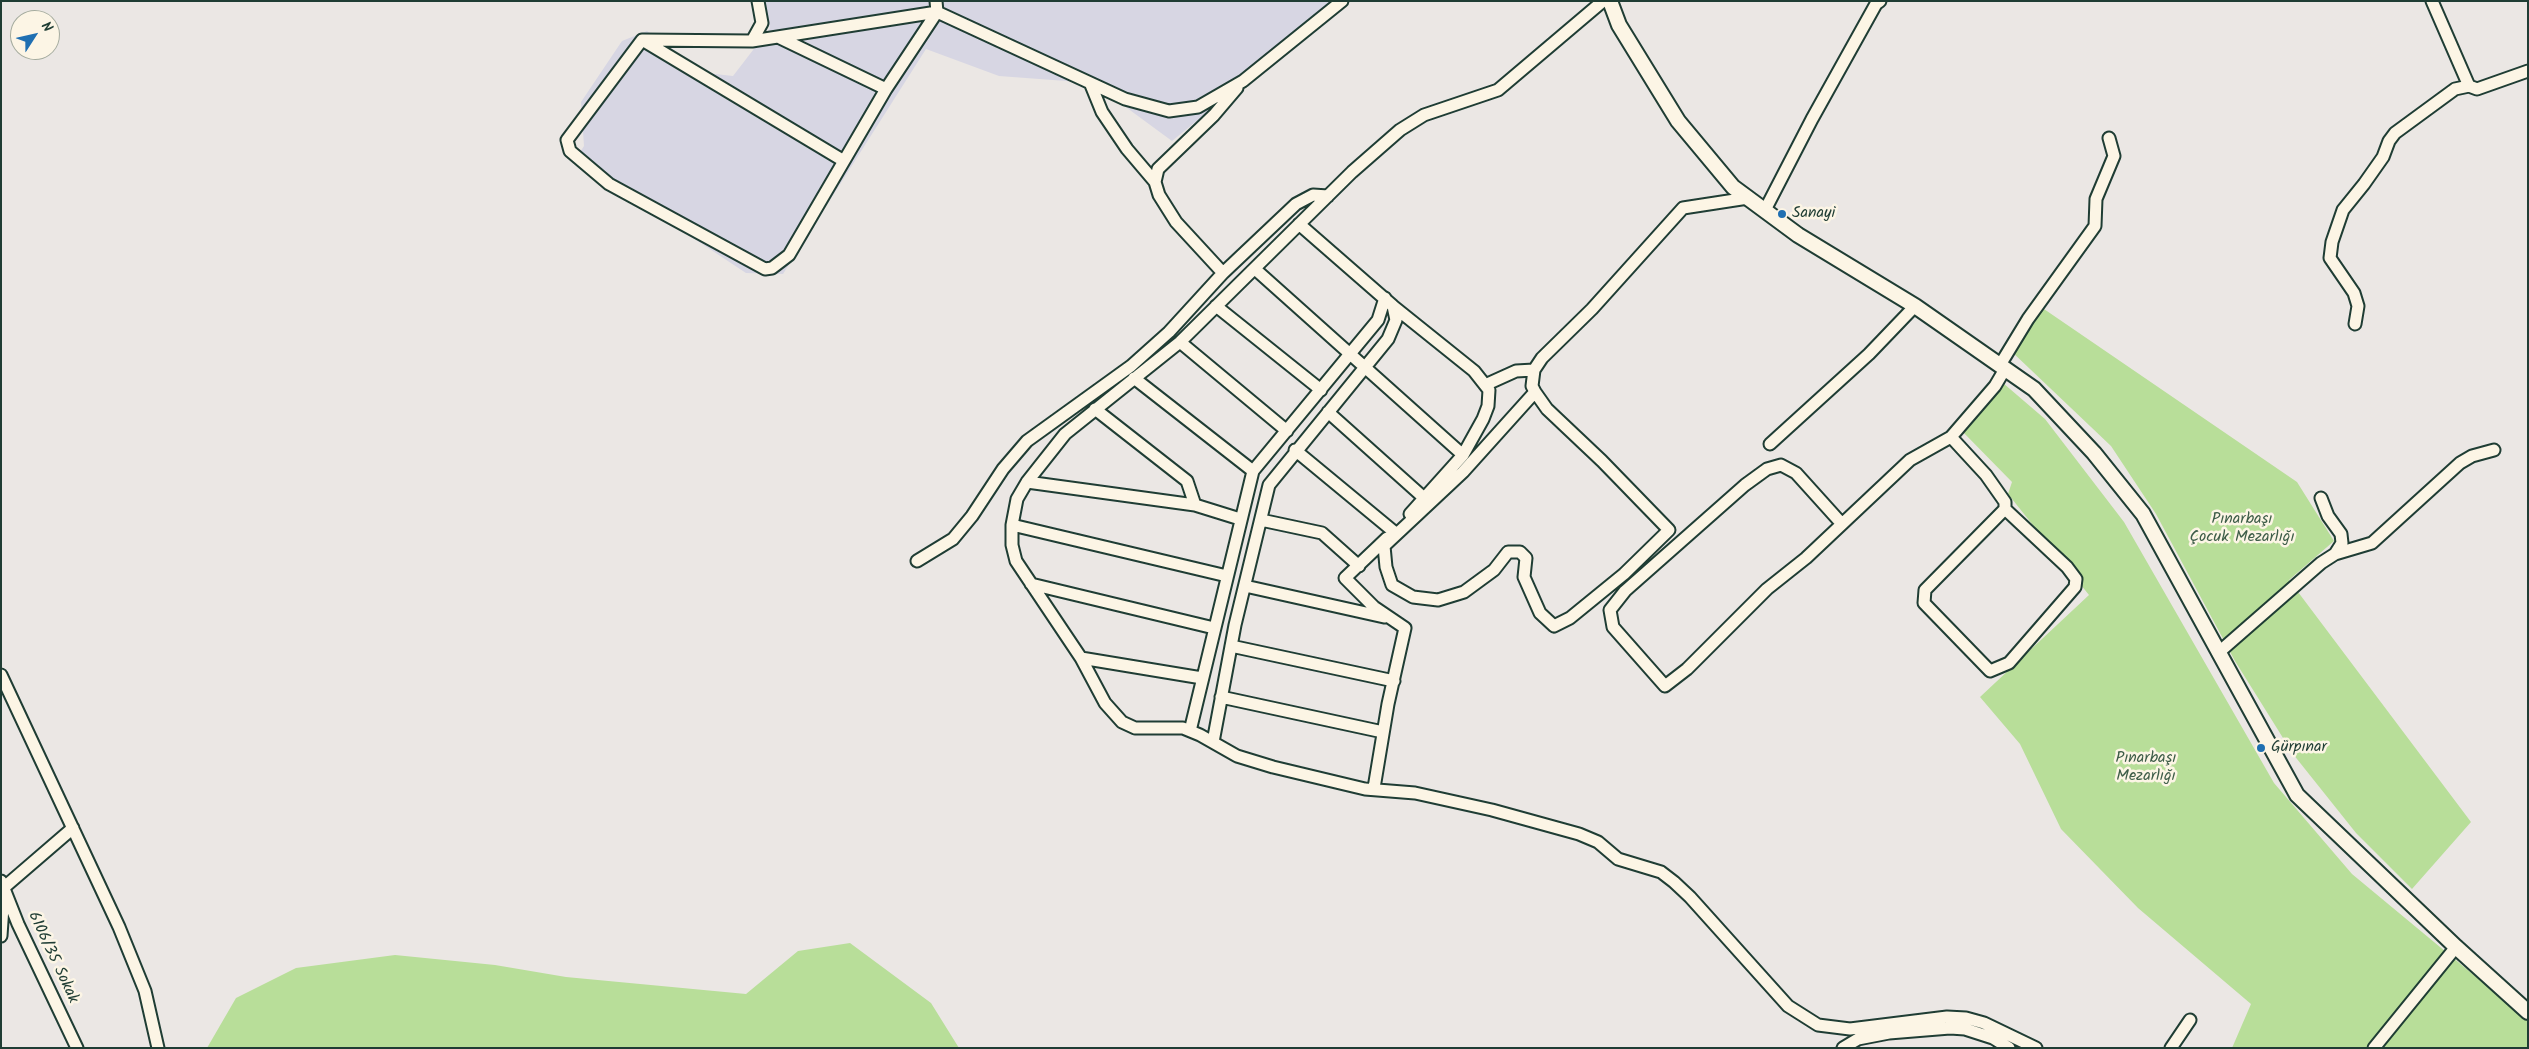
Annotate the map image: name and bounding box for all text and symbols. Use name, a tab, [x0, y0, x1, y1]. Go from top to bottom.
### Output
north arrow	[10, 10, 60, 60]
text: N	[35, 17, 58, 37]
place label: Sanayi	[1792, 204, 1835, 224]
marker: Sanayi	[1776, 208, 1788, 220]
park label: Pınarbaşı Çocuk Mezarlığı	[2189, 510, 2295, 548]
place label: Gürpınar	[2271, 738, 2327, 758]
marker: Gürpınar	[2255, 742, 2267, 754]
park label: Pınarbaşı Mezarlığı	[2115, 749, 2177, 787]
street label: 6106/35 Sokak	[22, 909, 82, 1007]

